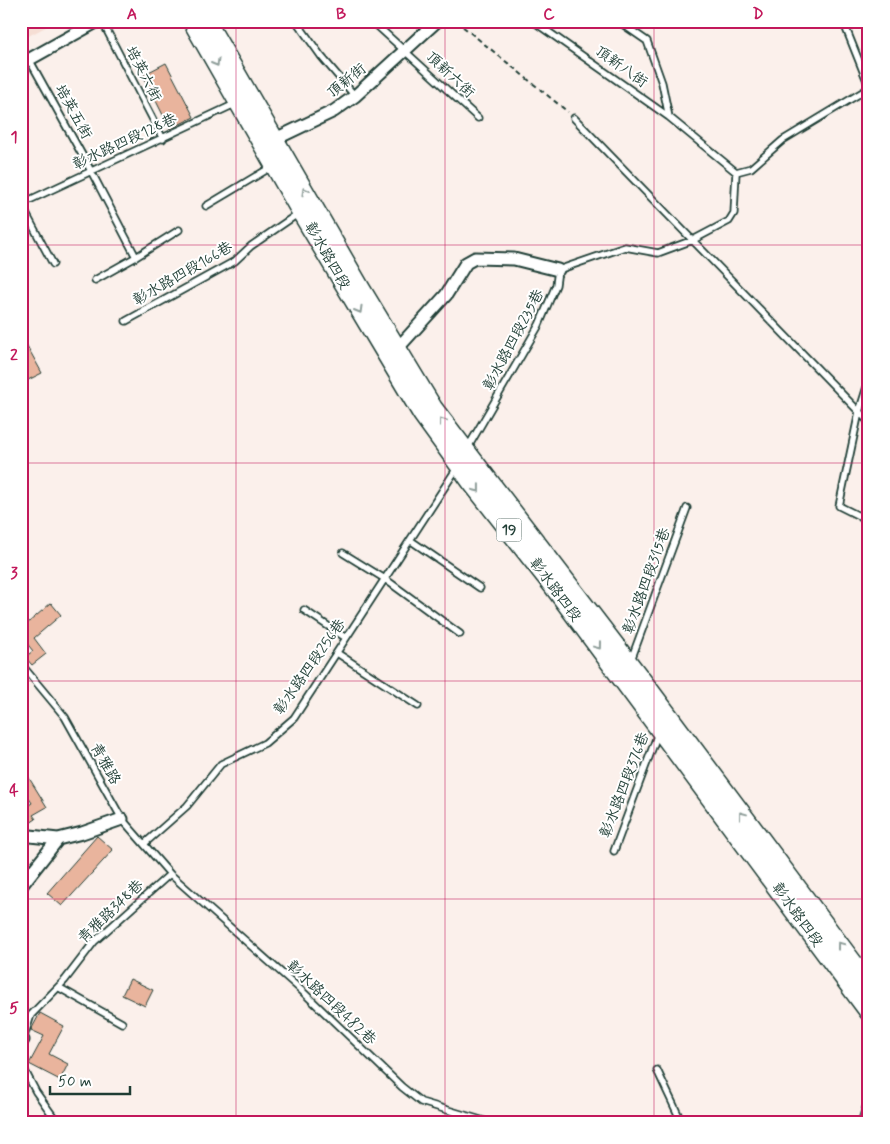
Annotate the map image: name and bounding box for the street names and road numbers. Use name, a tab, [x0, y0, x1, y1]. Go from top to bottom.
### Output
street label: 頂新八街	[591, 42, 651, 92]
street label: 培英六街	[120, 43, 166, 105]
street label: 頂新六街	[421, 47, 479, 103]
street label: 頂新街	[323, 59, 371, 103]
street label: 培英五街	[50, 81, 96, 143]
street label: 彰水路四段128巷	[70, 109, 180, 175]
street label: 彰水路四段	[300, 219, 354, 293]
street label: 彰水路四段166巷	[129, 237, 237, 311]
street label: 彰水路四段235巷	[479, 286, 549, 394]
road number: 19	[496, 518, 522, 542]
street label: 彰水路四段315巷	[619, 525, 675, 637]
street label: 彰水路四段	[524, 554, 586, 626]
street label: 彰水路四段256巷	[270, 615, 350, 719]
street label: 彰水路四段376巷	[596, 729, 654, 841]
street label: 青雅路	[85, 739, 125, 789]
street label: 青雅路348巷	[74, 876, 148, 948]
street label: 彰水路四段	[767, 879, 827, 951]
street label: 彰水路四段482巷	[282, 956, 380, 1050]

